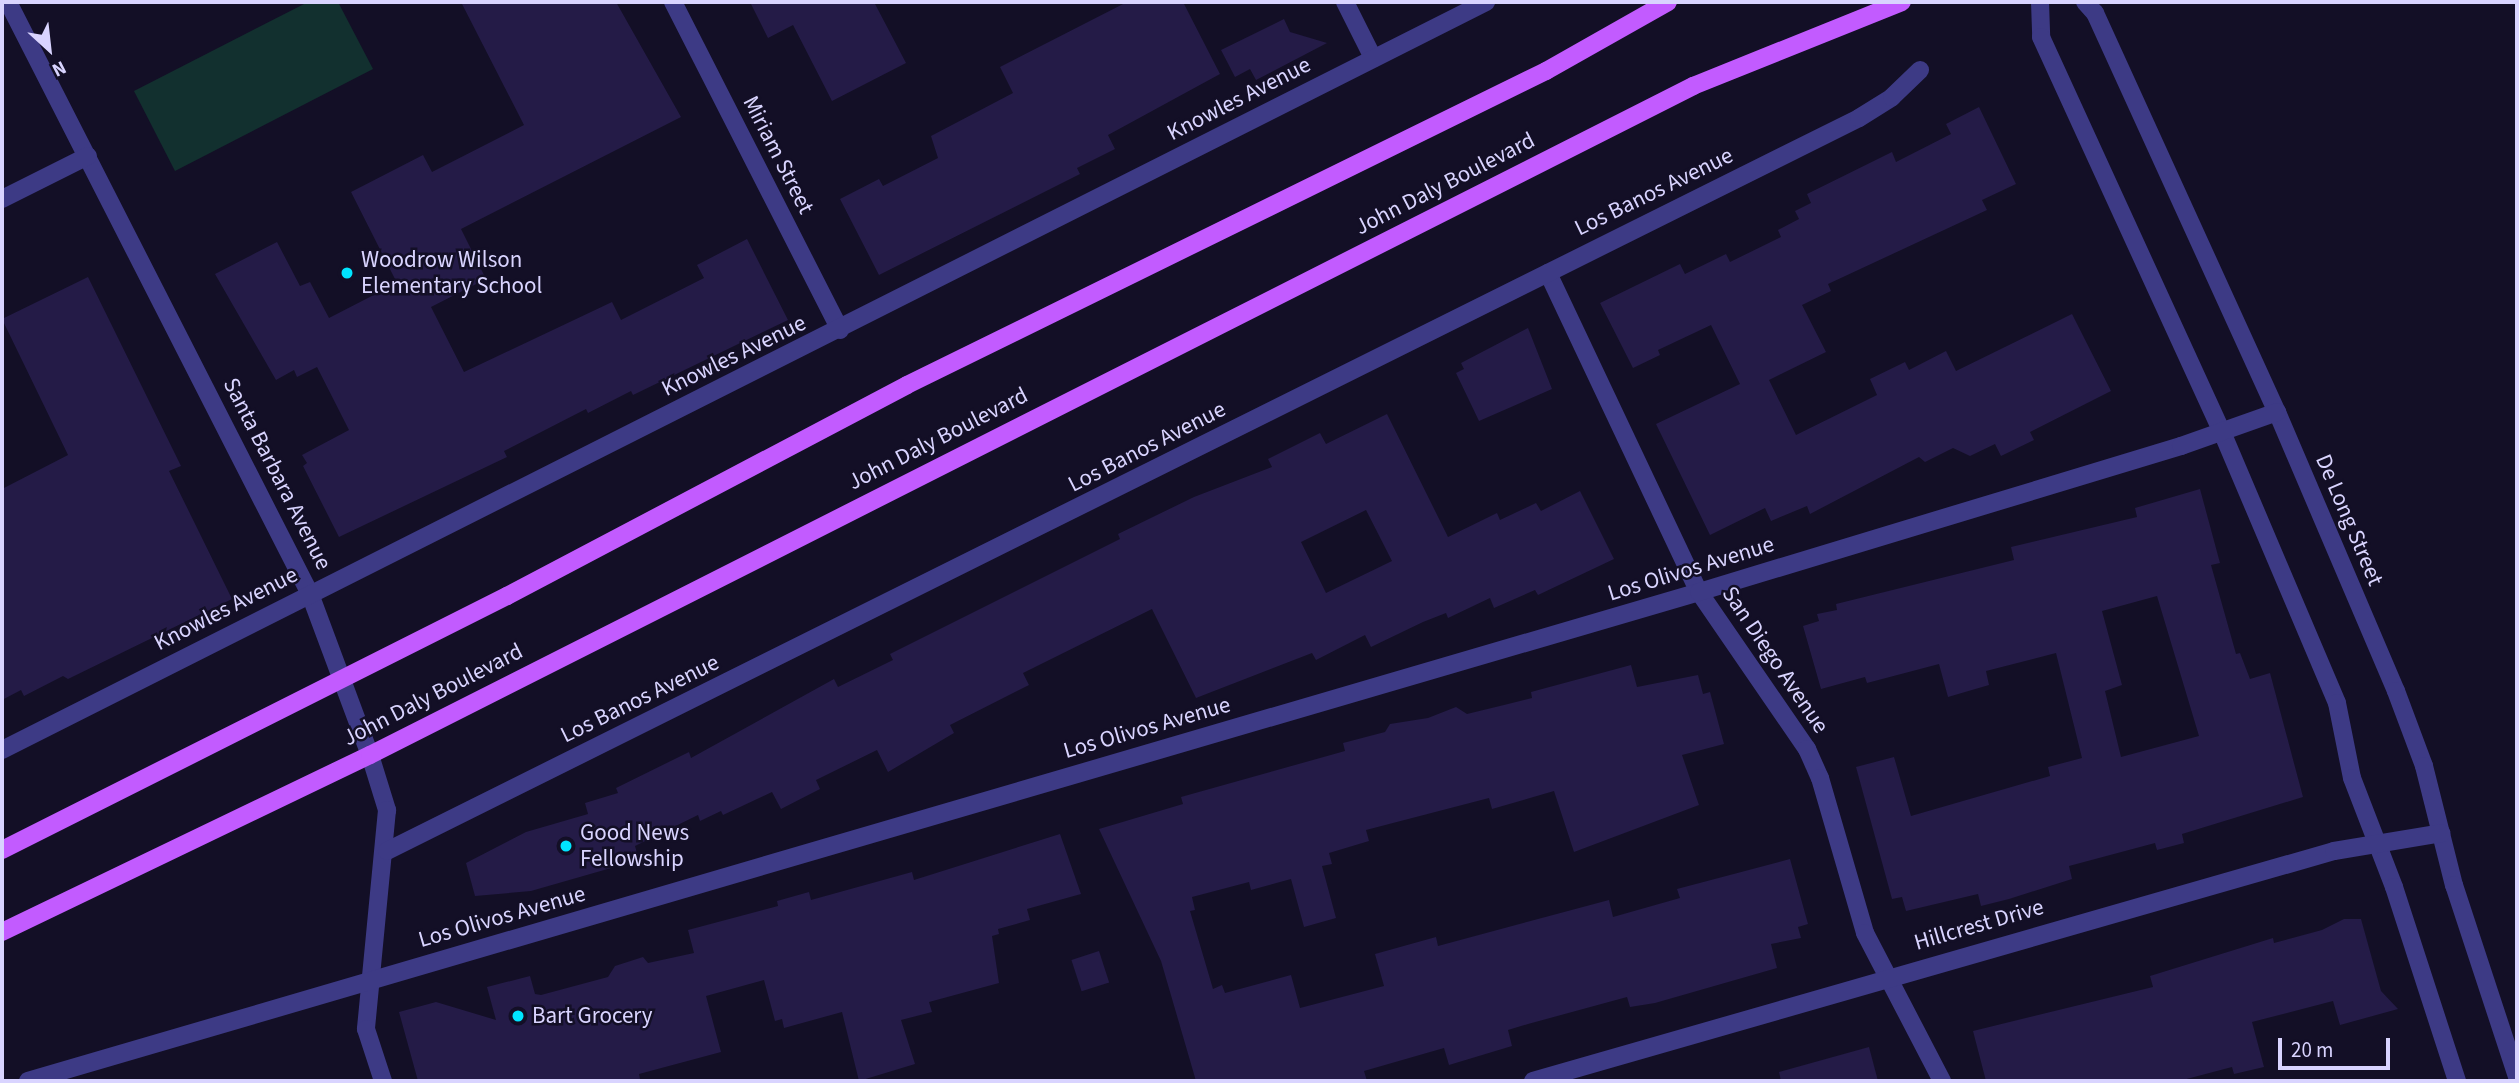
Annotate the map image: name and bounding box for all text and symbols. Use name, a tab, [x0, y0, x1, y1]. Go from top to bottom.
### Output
north arrow	[14, 14, 84, 84]
street label: Knowles Avenue	[1163, 51, 1315, 147]
text: N	[47, 53, 71, 83]
street label: Miriam Street	[736, 91, 820, 219]
street label: John Daly Boulevard	[1350, 127, 1540, 241]
street label: Los Banos Avenue	[1570, 142, 1738, 242]
place label: Woodrow Wilson Elementary School	[361, 246, 542, 300]
marker: Woodrow Wilson Elementary School	[339, 265, 355, 281]
street label: Knowles Avenue	[657, 309, 811, 403]
street label: Santa Barbara Avenue	[217, 373, 337, 575]
street label: John Daly Boulevard	[843, 382, 1033, 496]
street label: Los Banos Avenue	[1064, 395, 1230, 499]
street label: De Long Street	[2309, 450, 2389, 590]
street label: Los Olivos Avenue	[1604, 531, 1778, 607]
street label: Knowles Avenue	[150, 561, 302, 657]
street label: San Diego Avenue	[1716, 581, 1834, 739]
street label: John Daly Boulevard	[338, 638, 528, 752]
street label: Los Banos Avenue	[556, 649, 724, 749]
street label: Los Olivos Avenue	[1060, 691, 1234, 765]
place label: Good News Fellowship	[580, 819, 689, 873]
marker: Good News Fellowship	[558, 838, 574, 854]
street label: Los Olivos Avenue	[415, 880, 589, 954]
street label: Hillcrest Drive	[1911, 893, 2047, 957]
place label: Bart Grocery	[532, 1002, 653, 1030]
marker: Bart Grocery	[510, 1008, 526, 1024]
scale bar	[2281, 1024, 2393, 1068]
text: 20 m	[2291, 1035, 2333, 1065]

